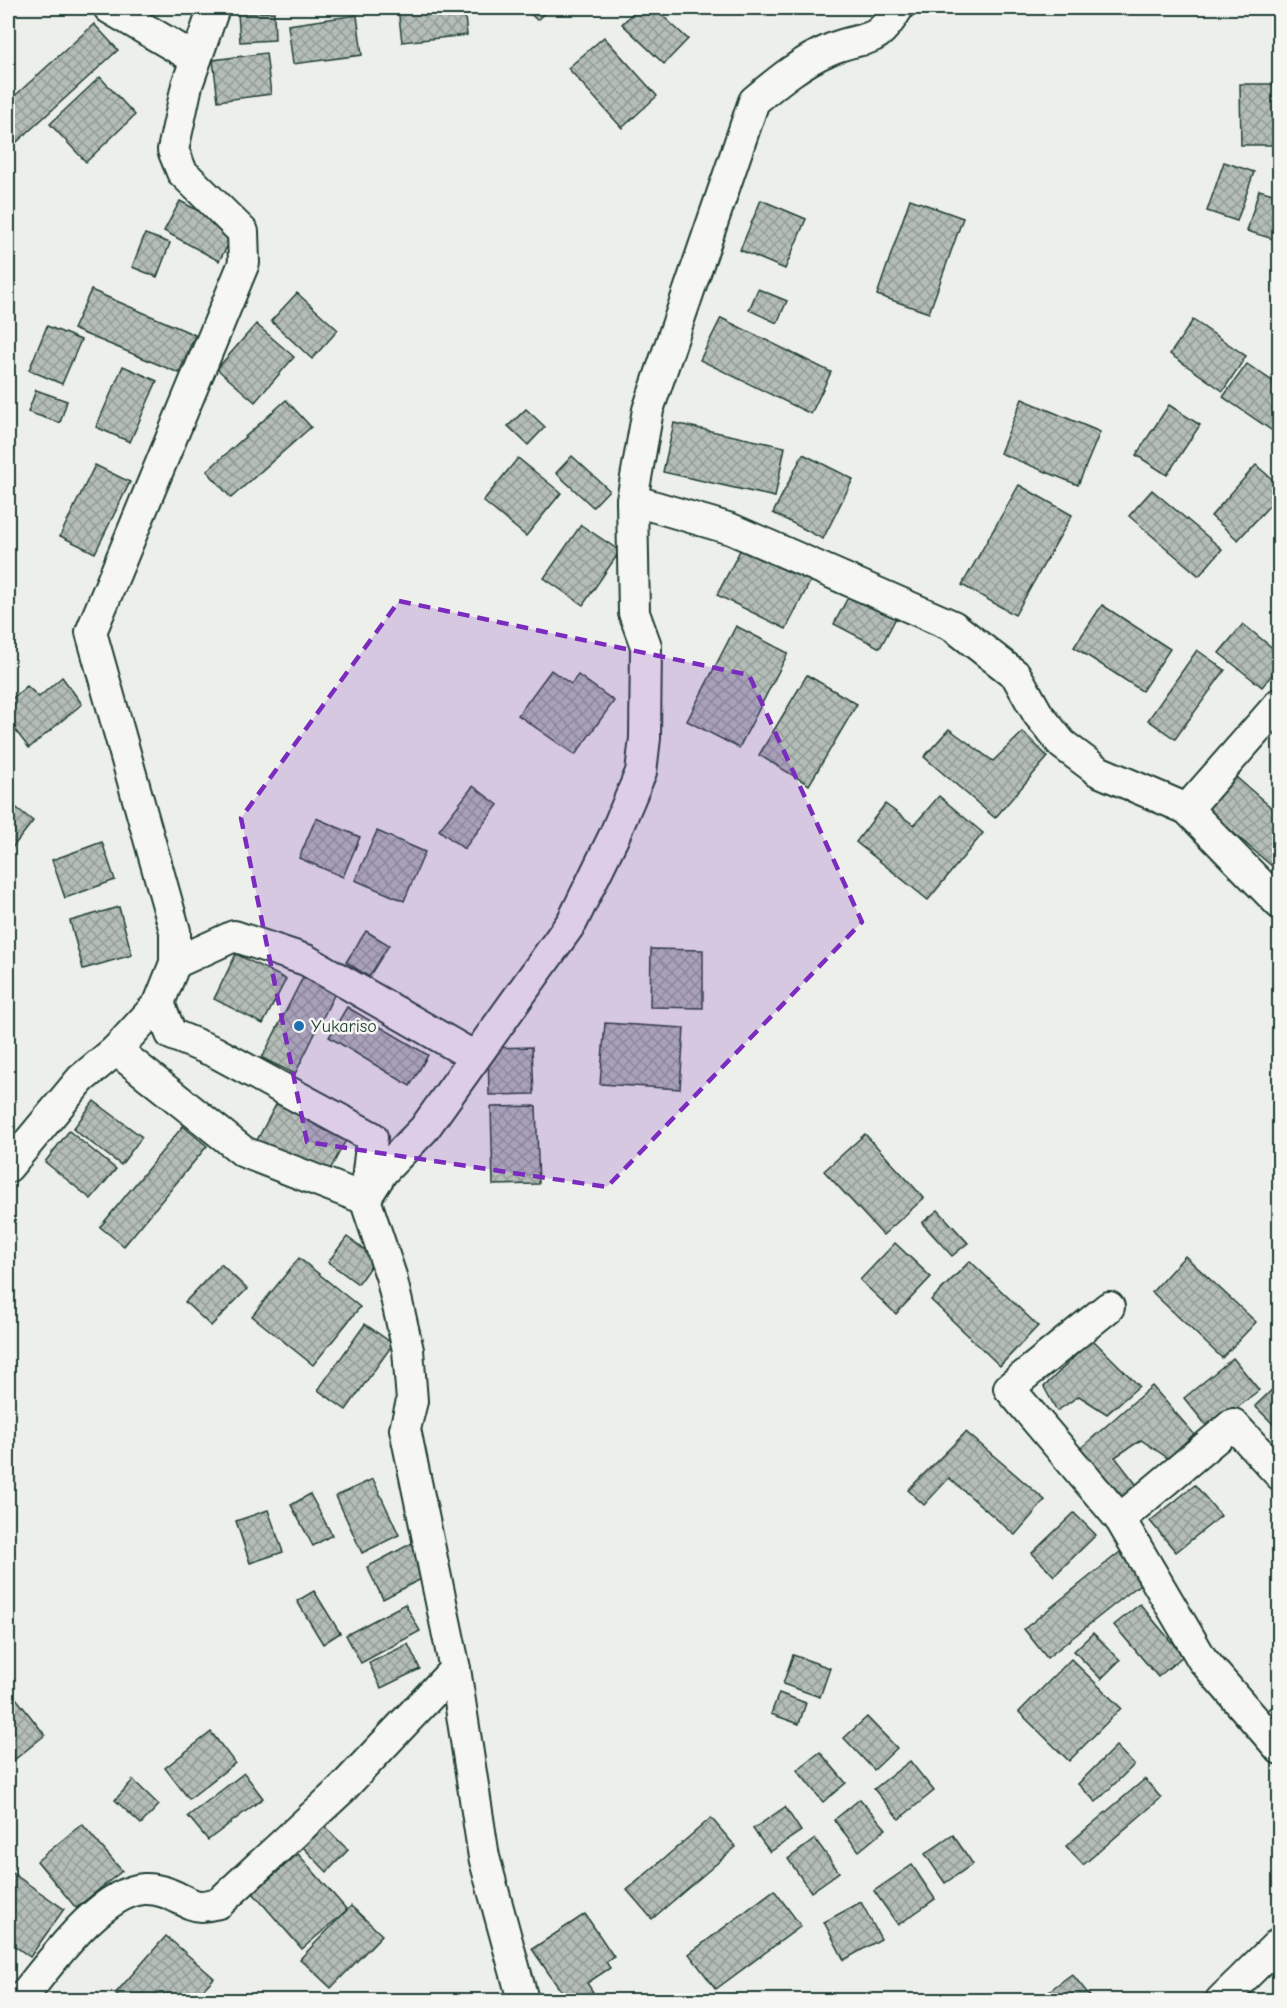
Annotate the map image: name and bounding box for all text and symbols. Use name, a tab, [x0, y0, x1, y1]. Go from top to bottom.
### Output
place label: Yukariso	[311, 1016, 377, 1037]
marker: Yukariso	[292, 1019, 306, 1033]

